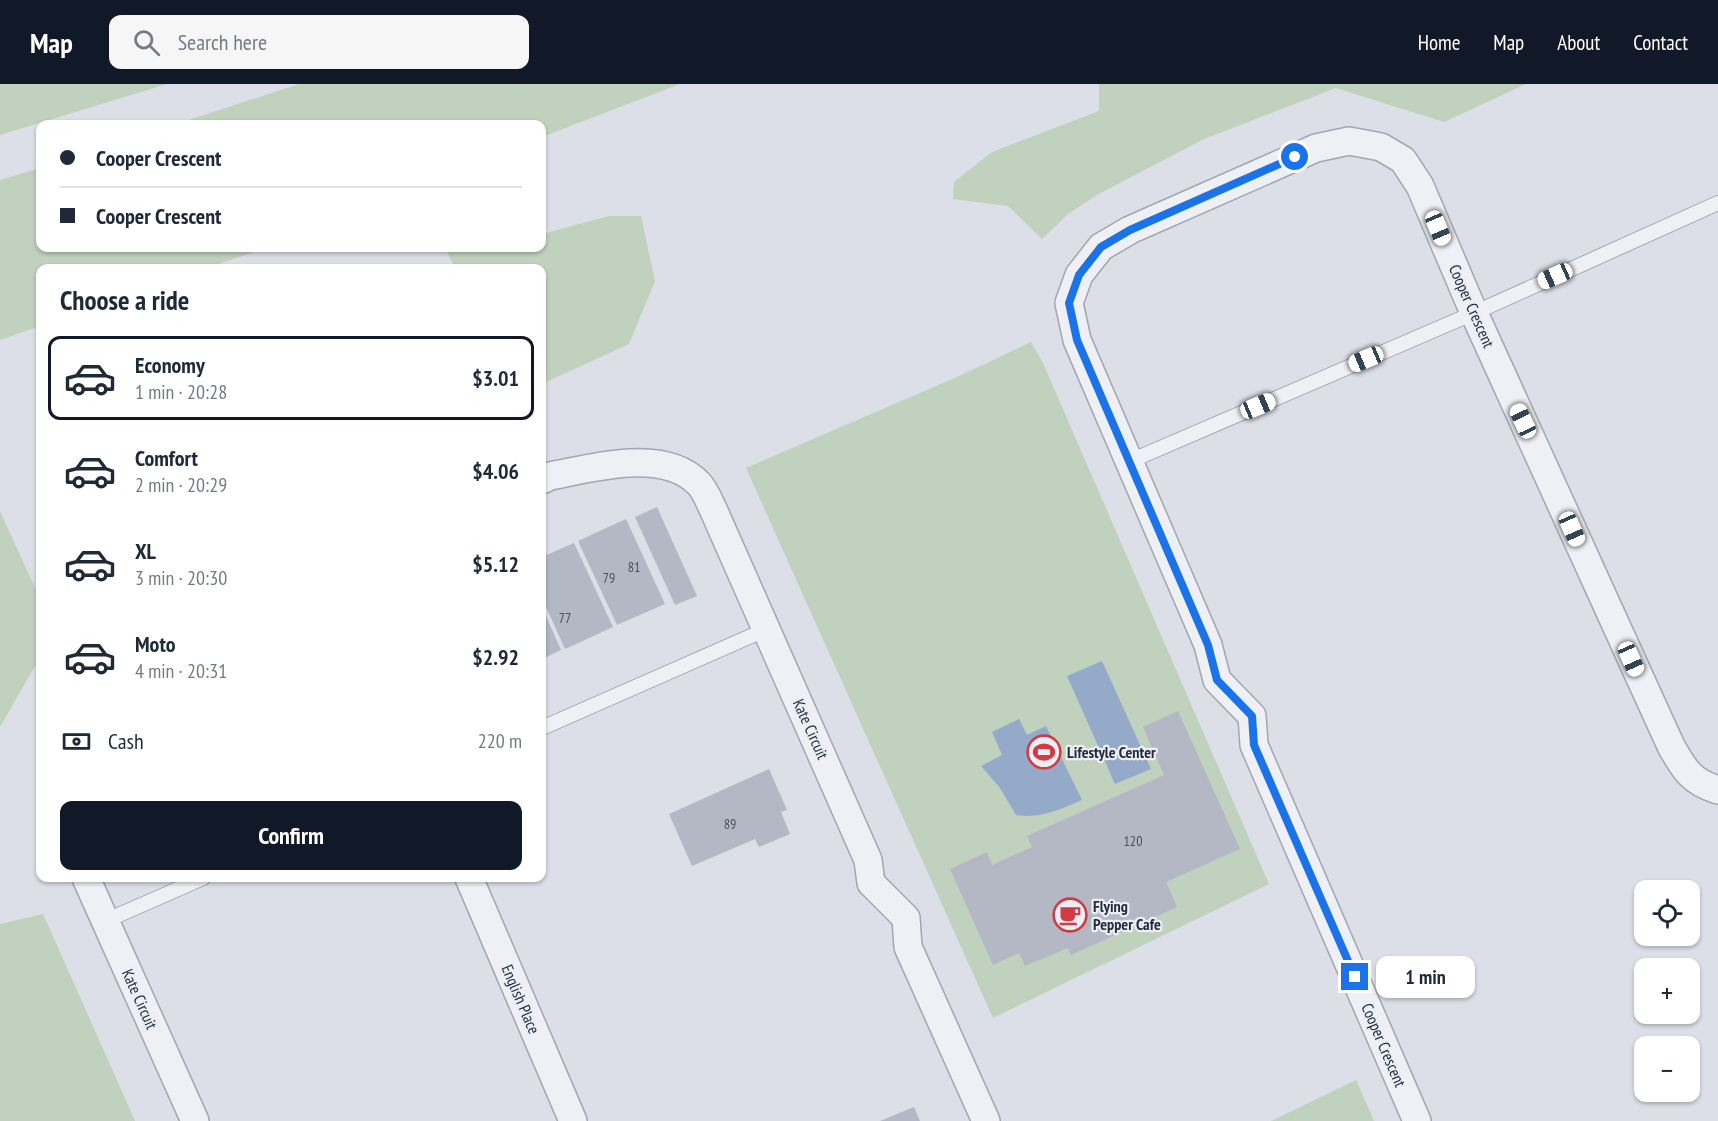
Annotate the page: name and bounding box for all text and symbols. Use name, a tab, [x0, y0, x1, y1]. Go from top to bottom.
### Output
search box	[109, 15, 529, 69]
text: Map	[30, 24, 73, 61]
icon: search	[130, 26, 163, 59]
text: Search here	[178, 28, 267, 56]
text: Home	[1418, 29, 1460, 56]
text: Map	[1493, 29, 1524, 56]
text: About	[1557, 29, 1600, 56]
text: Contact	[1633, 29, 1688, 56]
route start	[1281, 143, 1308, 170]
text: Cooper Crescent	[96, 144, 222, 172]
text: Cooper Crescent	[96, 202, 222, 230]
car	[1423, 208, 1453, 248]
car	[1535, 260, 1575, 292]
street label: Cooper Crescent	[1445, 261, 1499, 351]
text: Choose a ride	[60, 283, 189, 317]
car	[1346, 344, 1386, 374]
icon: car	[63, 351, 117, 405]
text: Economy	[135, 351, 205, 379]
text: $3.01	[472, 364, 519, 392]
text: 1 min · 20:28	[135, 379, 227, 405]
car	[1238, 391, 1278, 421]
car	[1507, 401, 1539, 441]
icon: car	[63, 444, 117, 498]
text: Comfort	[135, 444, 198, 472]
text: $4.06	[472, 457, 519, 485]
text: 2 min · 20:29	[135, 472, 227, 498]
car	[1556, 509, 1588, 549]
icon: car	[63, 537, 117, 591]
text: XL	[135, 537, 156, 565]
text: $5.12	[472, 550, 519, 578]
house number: 81	[628, 558, 640, 576]
text: 3 min · 20:30	[135, 565, 227, 591]
house number: 79	[603, 569, 615, 587]
house number: 77	[559, 609, 571, 627]
icon: car	[63, 630, 117, 684]
text: Moto	[135, 630, 176, 658]
car	[1615, 639, 1647, 679]
text: $2.92	[472, 643, 519, 671]
text: 4 min · 20:31	[135, 658, 227, 684]
street label: Kate Circuit	[789, 696, 833, 763]
icon: cash	[60, 725, 93, 758]
text: Cash	[108, 727, 144, 755]
text: 220 m	[478, 728, 522, 754]
sports icon: Lifestyle Center	[1026, 734, 1062, 770]
place label: Lifestyle Center	[1067, 742, 1156, 762]
button: Confirm	[60, 801, 522, 870]
house number: 89	[724, 815, 736, 833]
house number: 120	[1124, 832, 1142, 850]
map controls	[1634, 880, 1700, 1102]
button: locate	[1634, 880, 1700, 946]
place label: Flying Pepper Cafe	[1093, 896, 1161, 934]
cafe icon: Flying Pepper Cafe	[1052, 897, 1088, 933]
callout: 1 min	[1376, 956, 1475, 998]
button: +	[1634, 958, 1700, 1024]
street label: English Place	[497, 961, 545, 1037]
route end	[1341, 963, 1368, 990]
text: 1 min	[1405, 964, 1446, 990]
street label: Kate Circuit	[118, 966, 162, 1033]
street label: Cooper Crescent	[1357, 1000, 1411, 1090]
button: −	[1634, 1036, 1700, 1102]

